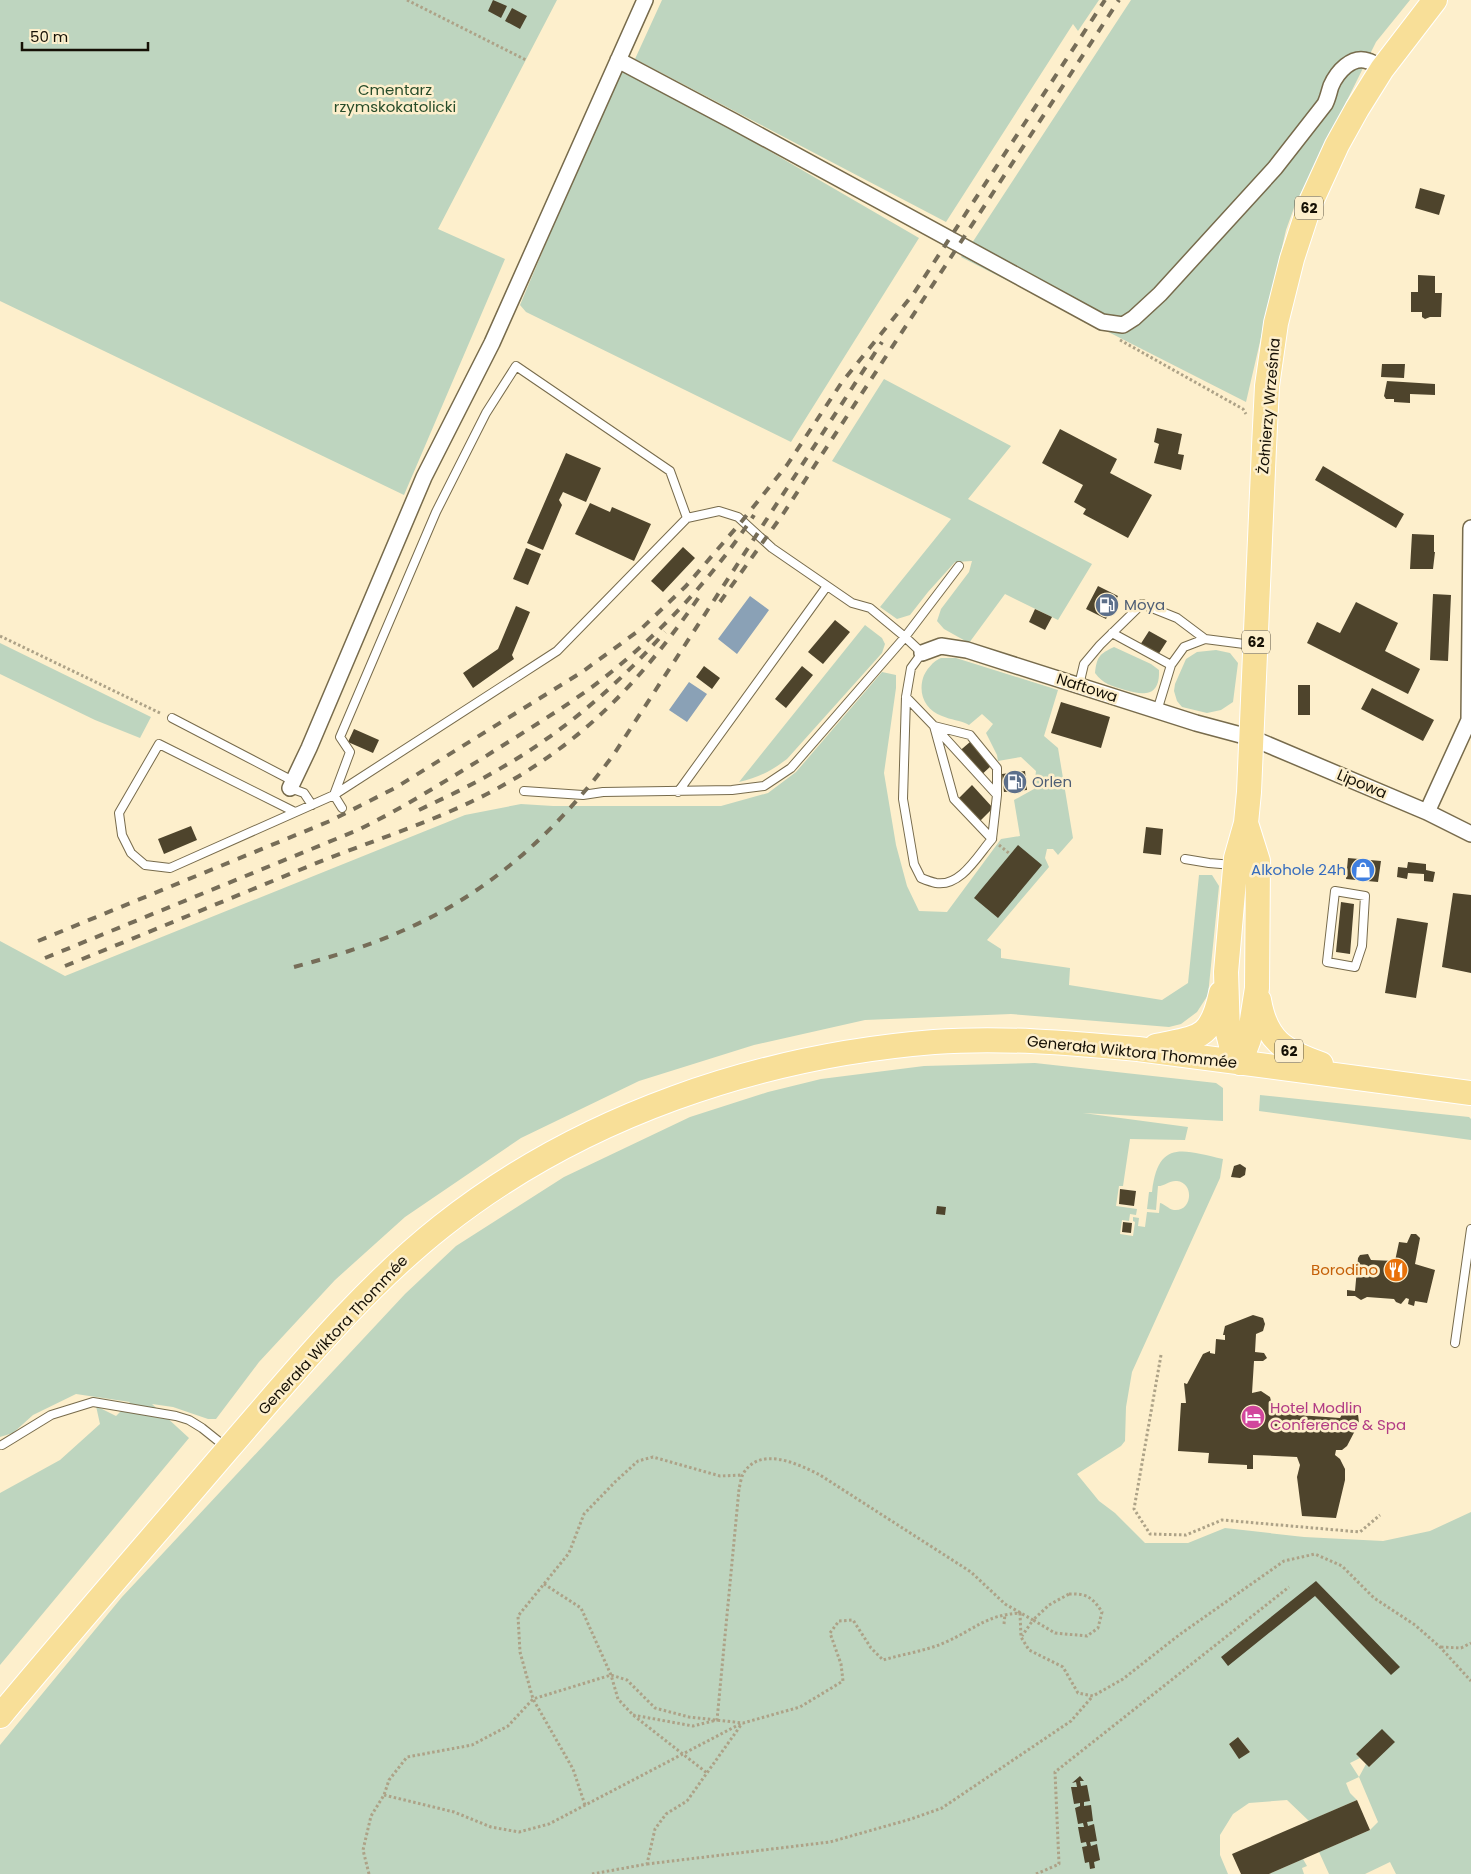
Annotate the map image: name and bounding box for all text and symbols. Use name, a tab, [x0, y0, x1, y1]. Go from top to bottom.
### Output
scale bar	[22, 20, 149, 52]
text: 50 m	[30, 26, 68, 47]
park label: Cmentarz rzymskokatolicki	[334, 79, 456, 117]
road number: 62	[1295, 197, 1323, 220]
street label: Żołnierzy Września	[1252, 337, 1285, 475]
fuel station icon: Moya	[1094, 592, 1120, 618]
place label: Moya	[1124, 594, 1165, 615]
road number: 62	[1242, 630, 1270, 654]
street label: Naftowa	[1054, 668, 1120, 707]
street label: Lipowa	[1334, 764, 1390, 803]
fuel station icon: Orlen	[1002, 769, 1028, 795]
place label: Orlen	[1032, 771, 1072, 792]
shop icon: Alkohole 24h	[1350, 857, 1376, 883]
place label: Alkohole 24h	[1251, 859, 1346, 880]
street label: Generała Wiktora Thommée	[1026, 1030, 1238, 1073]
road number: 62	[1275, 1040, 1303, 1062]
street label: Generała Wiktora Thommée	[253, 1250, 412, 1419]
restaurant icon: Borodino	[1383, 1257, 1409, 1283]
place label: Borodino	[1311, 1259, 1378, 1280]
place label: Hotel Modlin Conference & Spa	[1270, 1397, 1406, 1435]
hotel icon: Hotel Modlin Conference & Spa	[1240, 1404, 1266, 1430]

